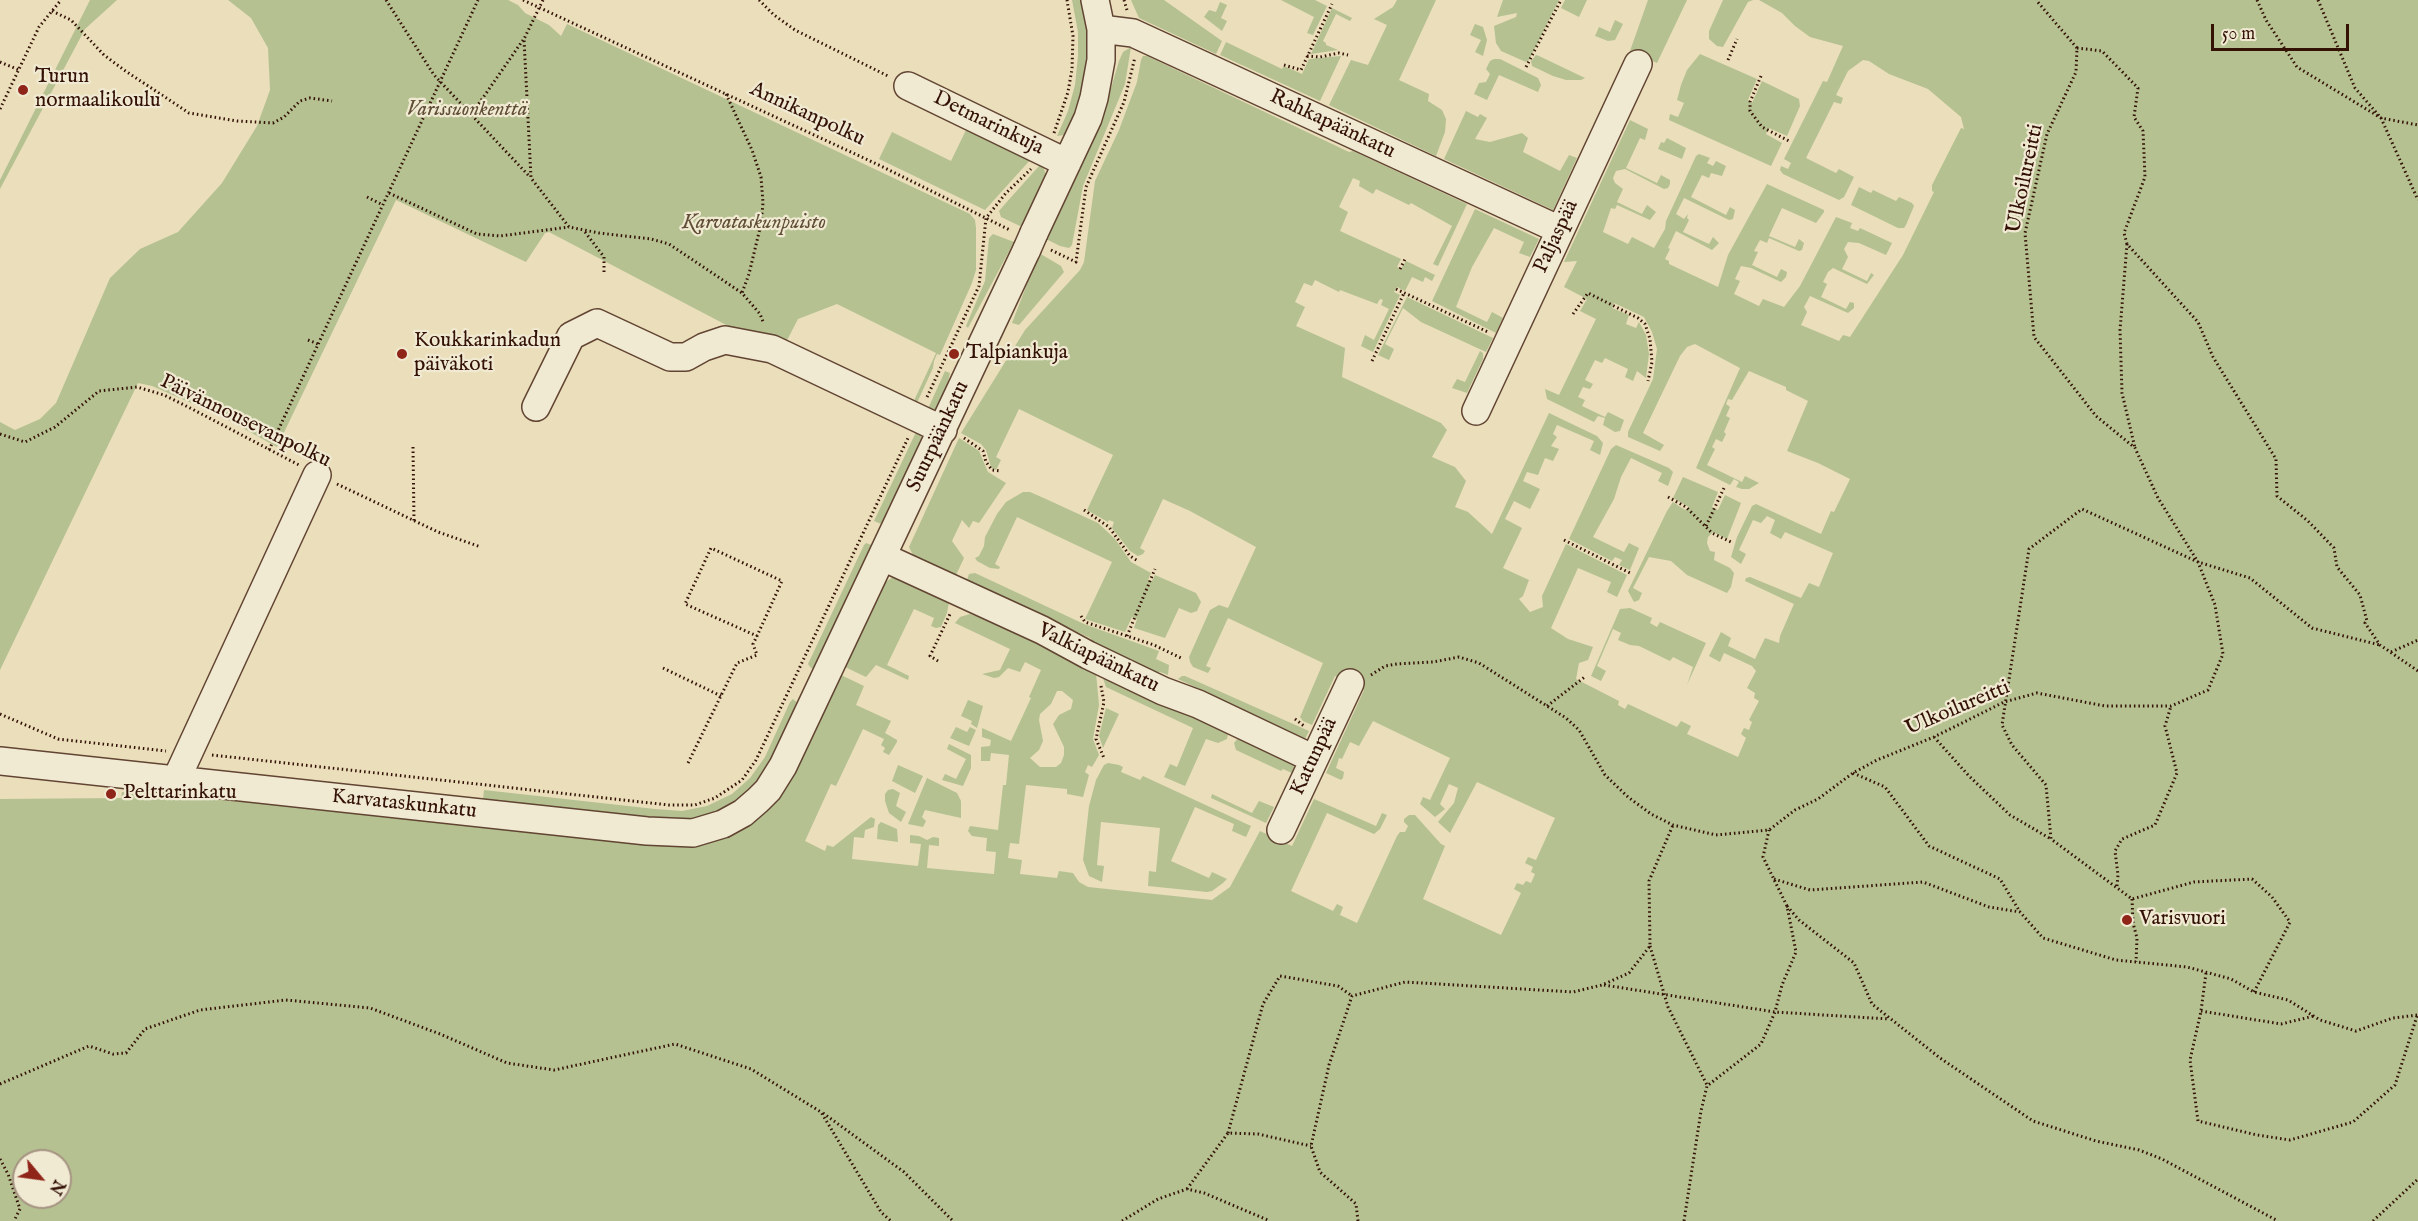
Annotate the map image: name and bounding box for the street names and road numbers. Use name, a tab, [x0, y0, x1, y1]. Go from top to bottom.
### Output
street label: Annikanpolku	[745, 77, 869, 153]
street label: Rahkapäänkatu	[1265, 85, 1399, 165]
street label: Detmarinkuja	[929, 86, 1047, 162]
street label: Ulkoilureitti	[2002, 122, 2050, 236]
street label: Paljaspää	[1529, 196, 1585, 278]
street label: Päivännousevanpolku	[156, 370, 334, 474]
street label: Suurpäänkatu	[902, 378, 976, 496]
street label: Valkiapäänkatu	[1033, 619, 1163, 699]
street label: Ulkoilureitti	[1902, 676, 2014, 742]
street label: Katunpää	[1286, 714, 1344, 800]
street label: Karvataskunkatu	[330, 785, 478, 825]

